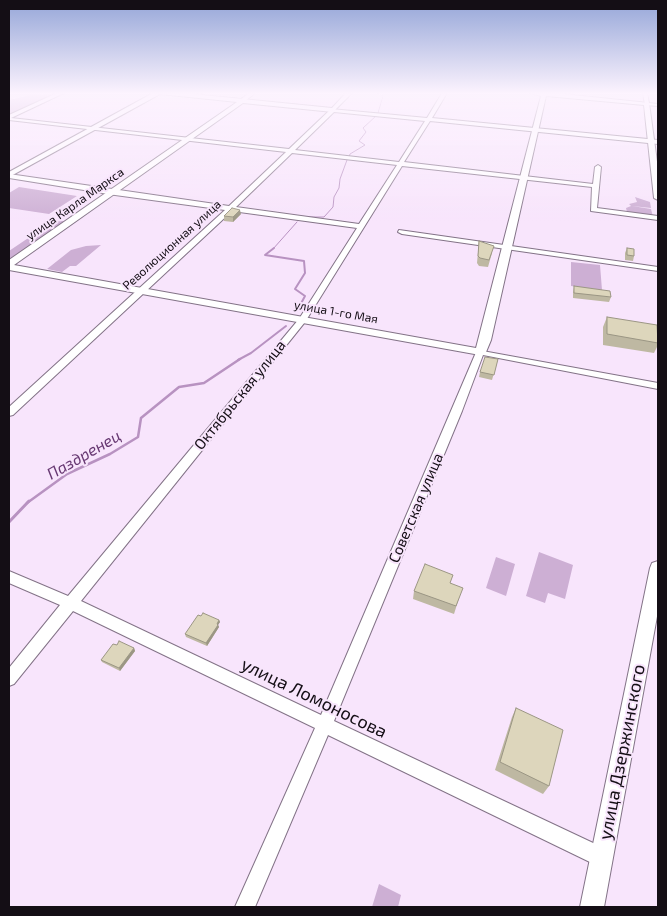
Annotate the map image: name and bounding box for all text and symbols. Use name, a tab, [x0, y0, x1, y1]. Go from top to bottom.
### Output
street label: улица Карла Маркса	[23, 165, 127, 243]
street label: Революционная улица	[120, 197, 224, 293]
street label: улица 1-го Мая	[293, 298, 379, 326]
street label: Октябрьская улица	[190, 337, 290, 453]
water label: Паздренец	[44, 426, 124, 484]
street label: Советская улица	[385, 450, 447, 566]
street label: улица Ломоносова	[238, 653, 390, 743]
street label: улица Дзержинского	[594, 662, 650, 842]

